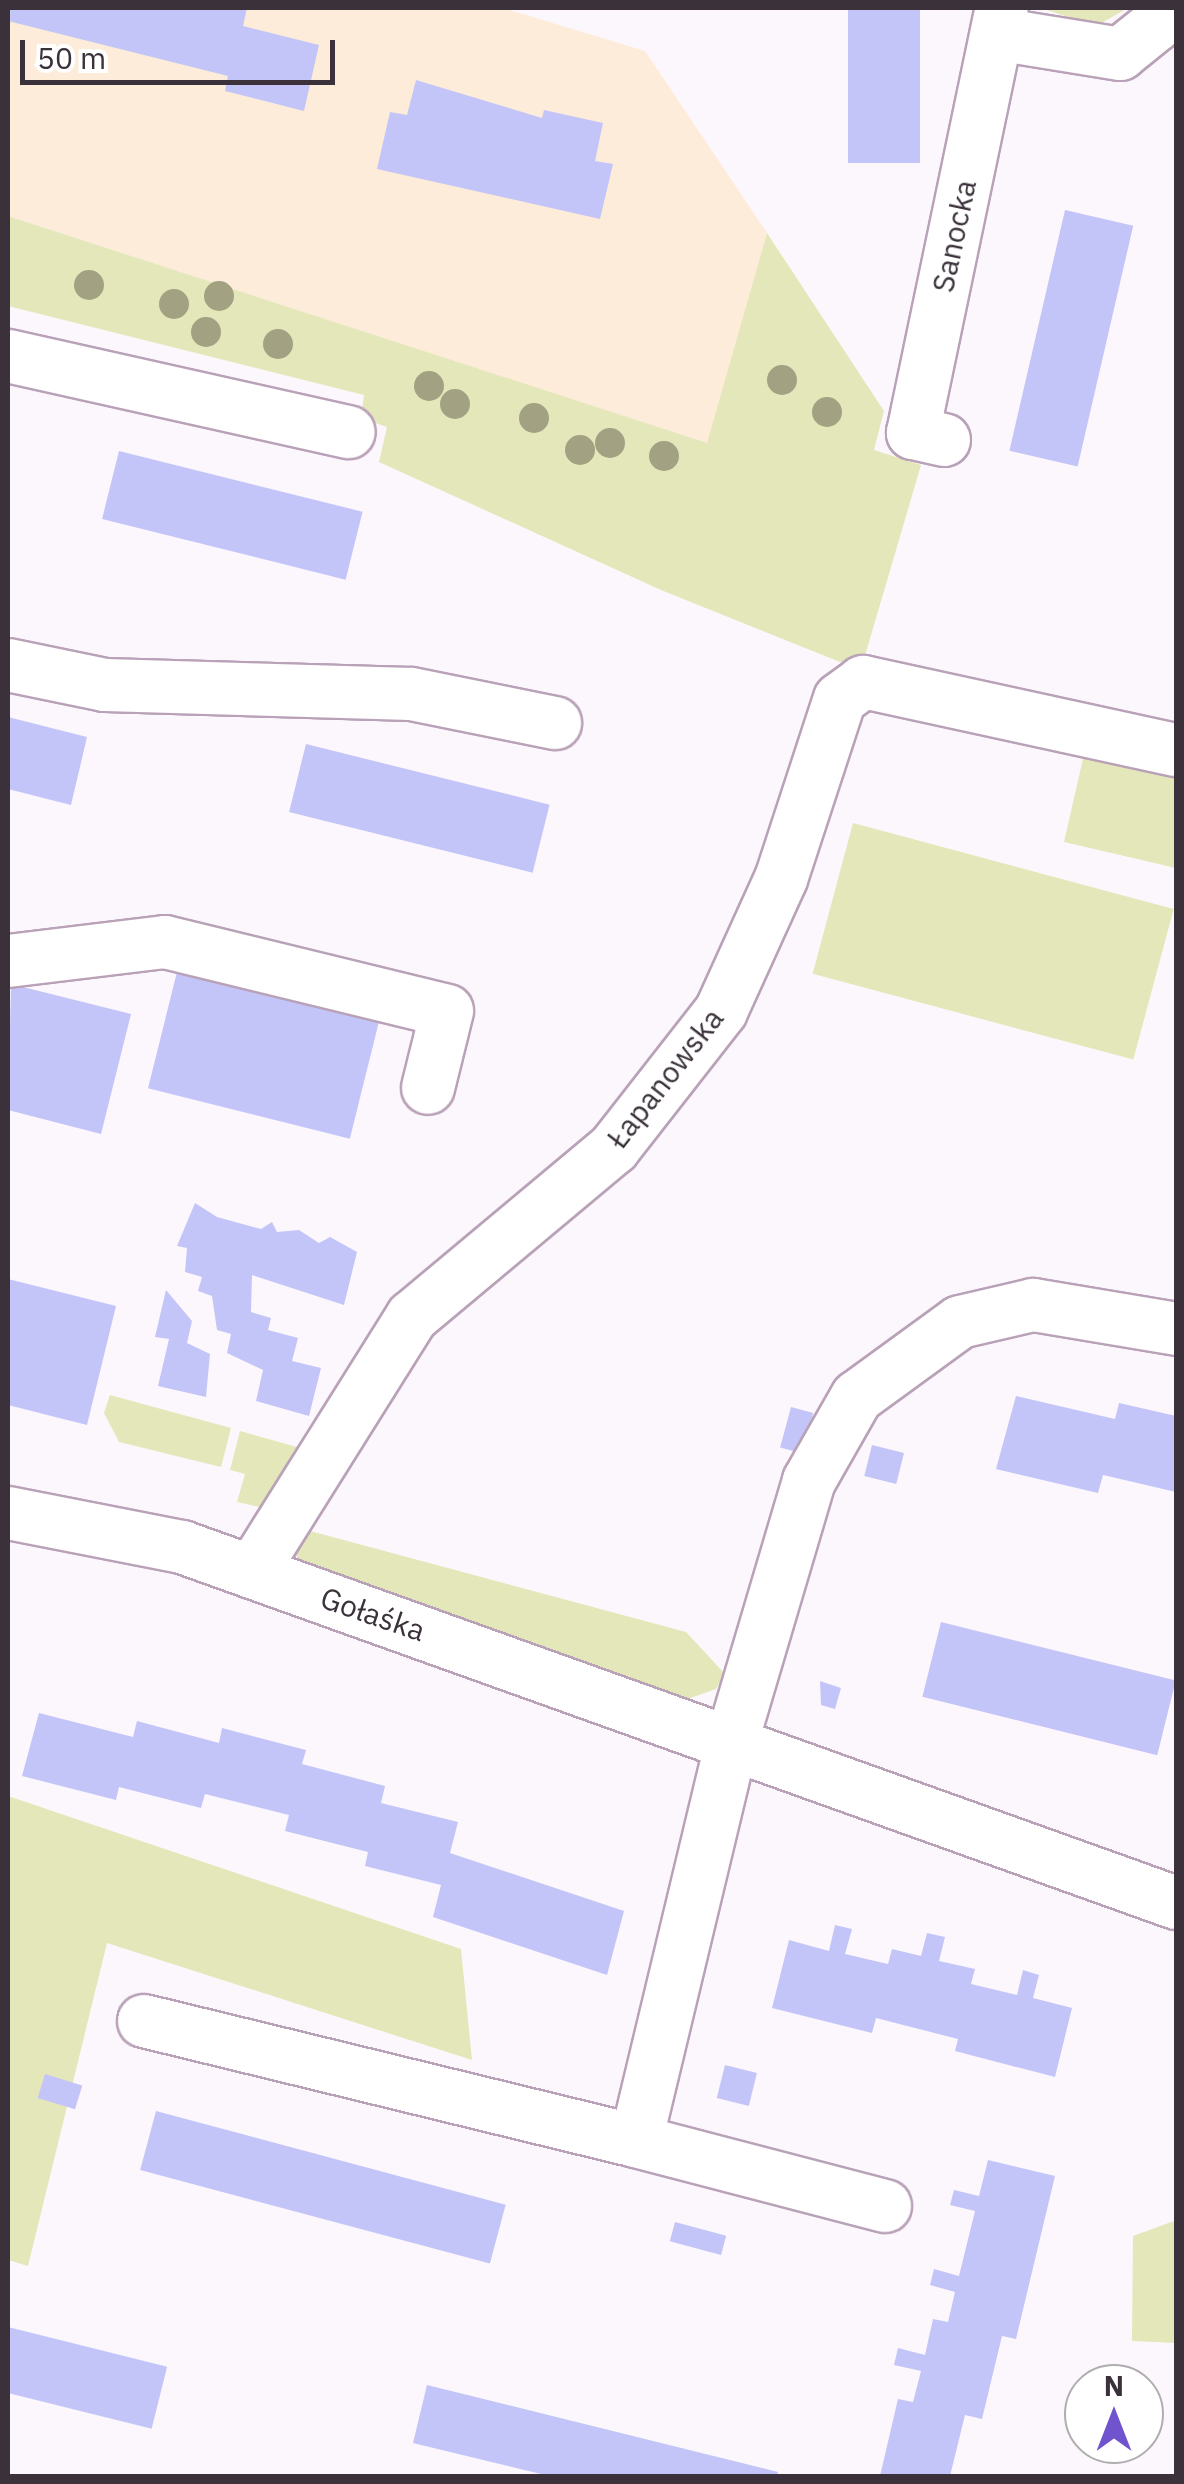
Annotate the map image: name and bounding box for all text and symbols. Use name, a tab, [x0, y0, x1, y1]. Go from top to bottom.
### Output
scale bar	[25, 20, 340, 82]
text: 50 m	[37, 38, 106, 77]
street label: Sanocka	[925, 176, 983, 296]
street label: Łapanowska	[599, 1001, 731, 1155]
street label: Gołaśka	[316, 1579, 430, 1649]
north arrow	[1064, 2364, 1164, 2464]
text: N	[1104, 2367, 1124, 2404]

